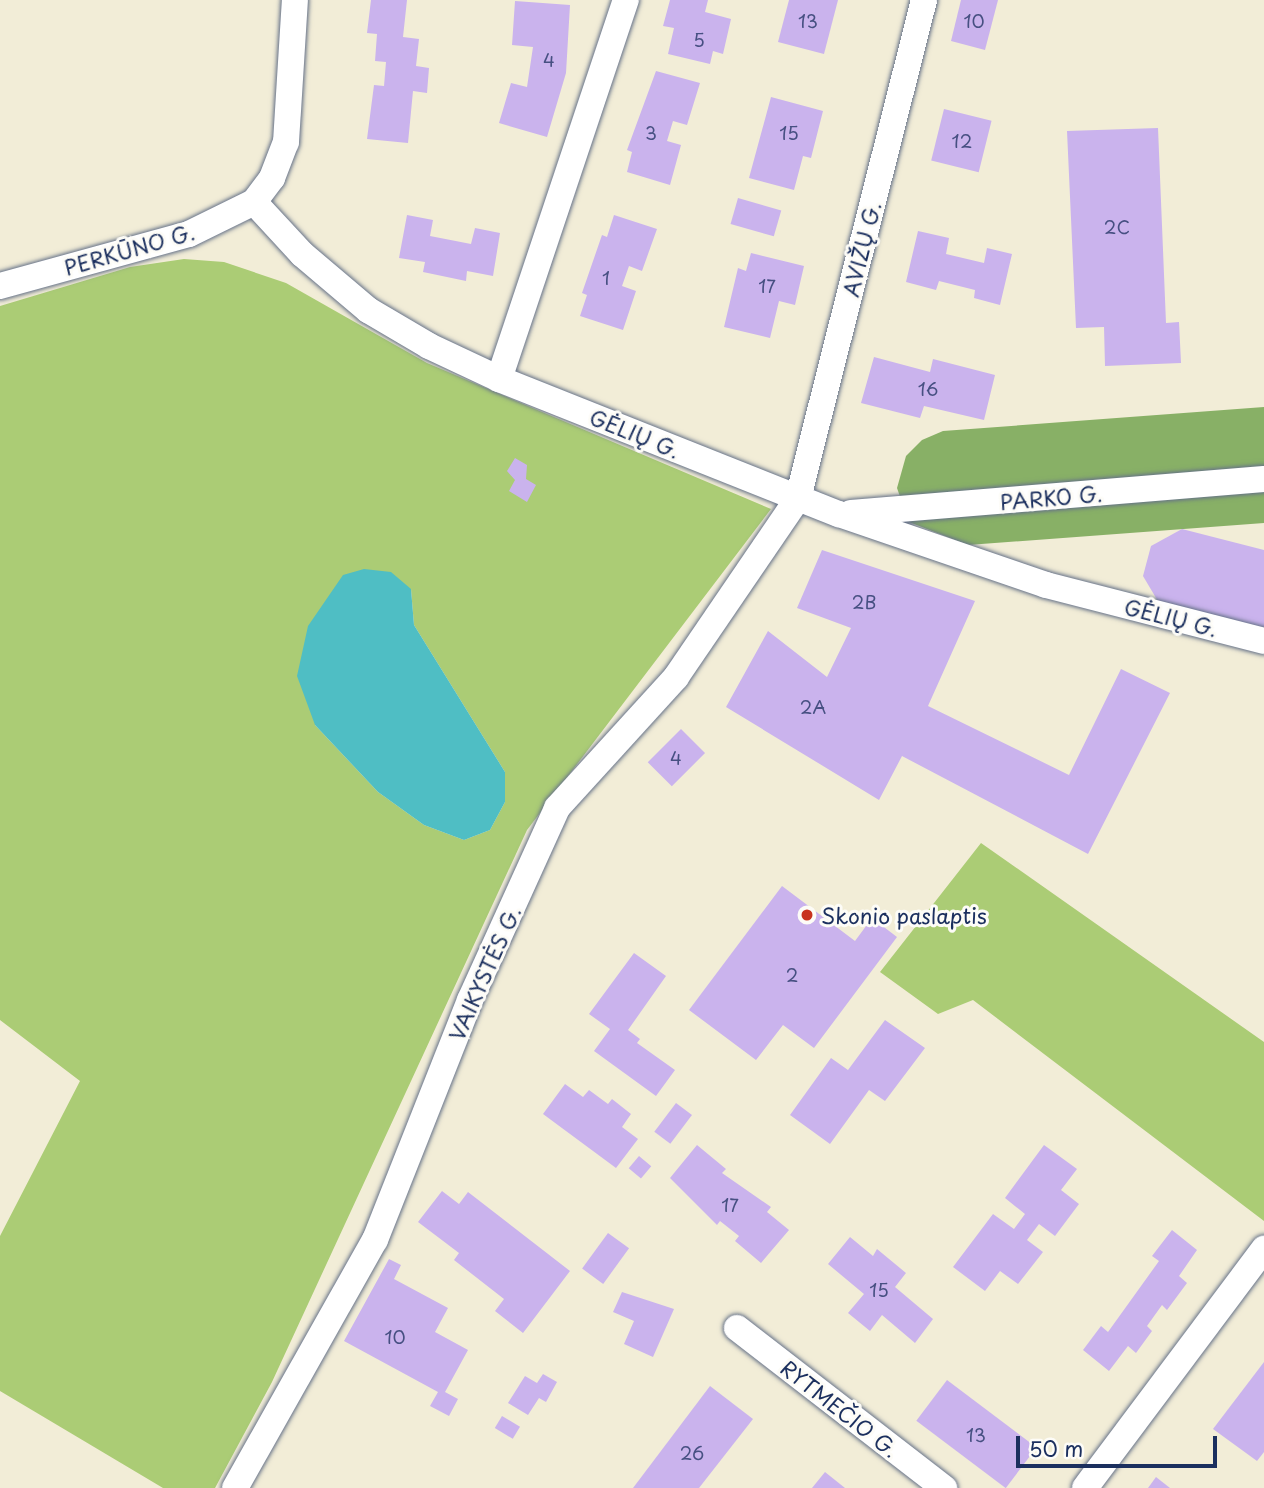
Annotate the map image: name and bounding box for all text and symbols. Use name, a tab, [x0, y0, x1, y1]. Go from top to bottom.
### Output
house number: 13	[798, 10, 818, 32]
house number: 10	[963, 10, 985, 32]
house number: 5	[693, 29, 705, 51]
house number: 4	[543, 49, 555, 71]
house number: 3	[645, 122, 657, 144]
house number: 15	[779, 122, 799, 144]
house number: 12	[952, 130, 972, 152]
street label: AVIŽŲ G.	[837, 199, 885, 299]
house number: 2C	[1104, 216, 1130, 238]
street label: PERKŪNO G.	[61, 218, 197, 280]
house number: 1	[602, 267, 610, 289]
house number: 17	[758, 275, 776, 297]
house number: 16	[918, 378, 938, 400]
street label: GĖLIŲ G.	[587, 404, 683, 462]
street label: PARKO G.	[998, 480, 1104, 514]
house number: 2B	[852, 591, 876, 613]
street label: GĖLIŲ G.	[1122, 593, 1220, 641]
house number: 2A	[800, 696, 826, 718]
house number: 4	[670, 747, 682, 769]
street label: VAIKYSTĖS G.	[443, 902, 525, 1044]
place label: Skonio paslaptis	[821, 902, 988, 928]
marker: Skonio paslaptis	[799, 907, 815, 923]
house number: 2	[786, 964, 798, 986]
house number: 17	[721, 1194, 739, 1216]
house number: 15	[869, 1279, 889, 1301]
house number: 10	[384, 1326, 406, 1348]
street label: RYTMEČIO G.	[777, 1355, 903, 1461]
scale bar	[1019, 1422, 1220, 1466]
house number: 13	[966, 1424, 986, 1446]
text: 50 m	[1029, 1432, 1083, 1464]
house number: 26	[680, 1442, 704, 1464]

